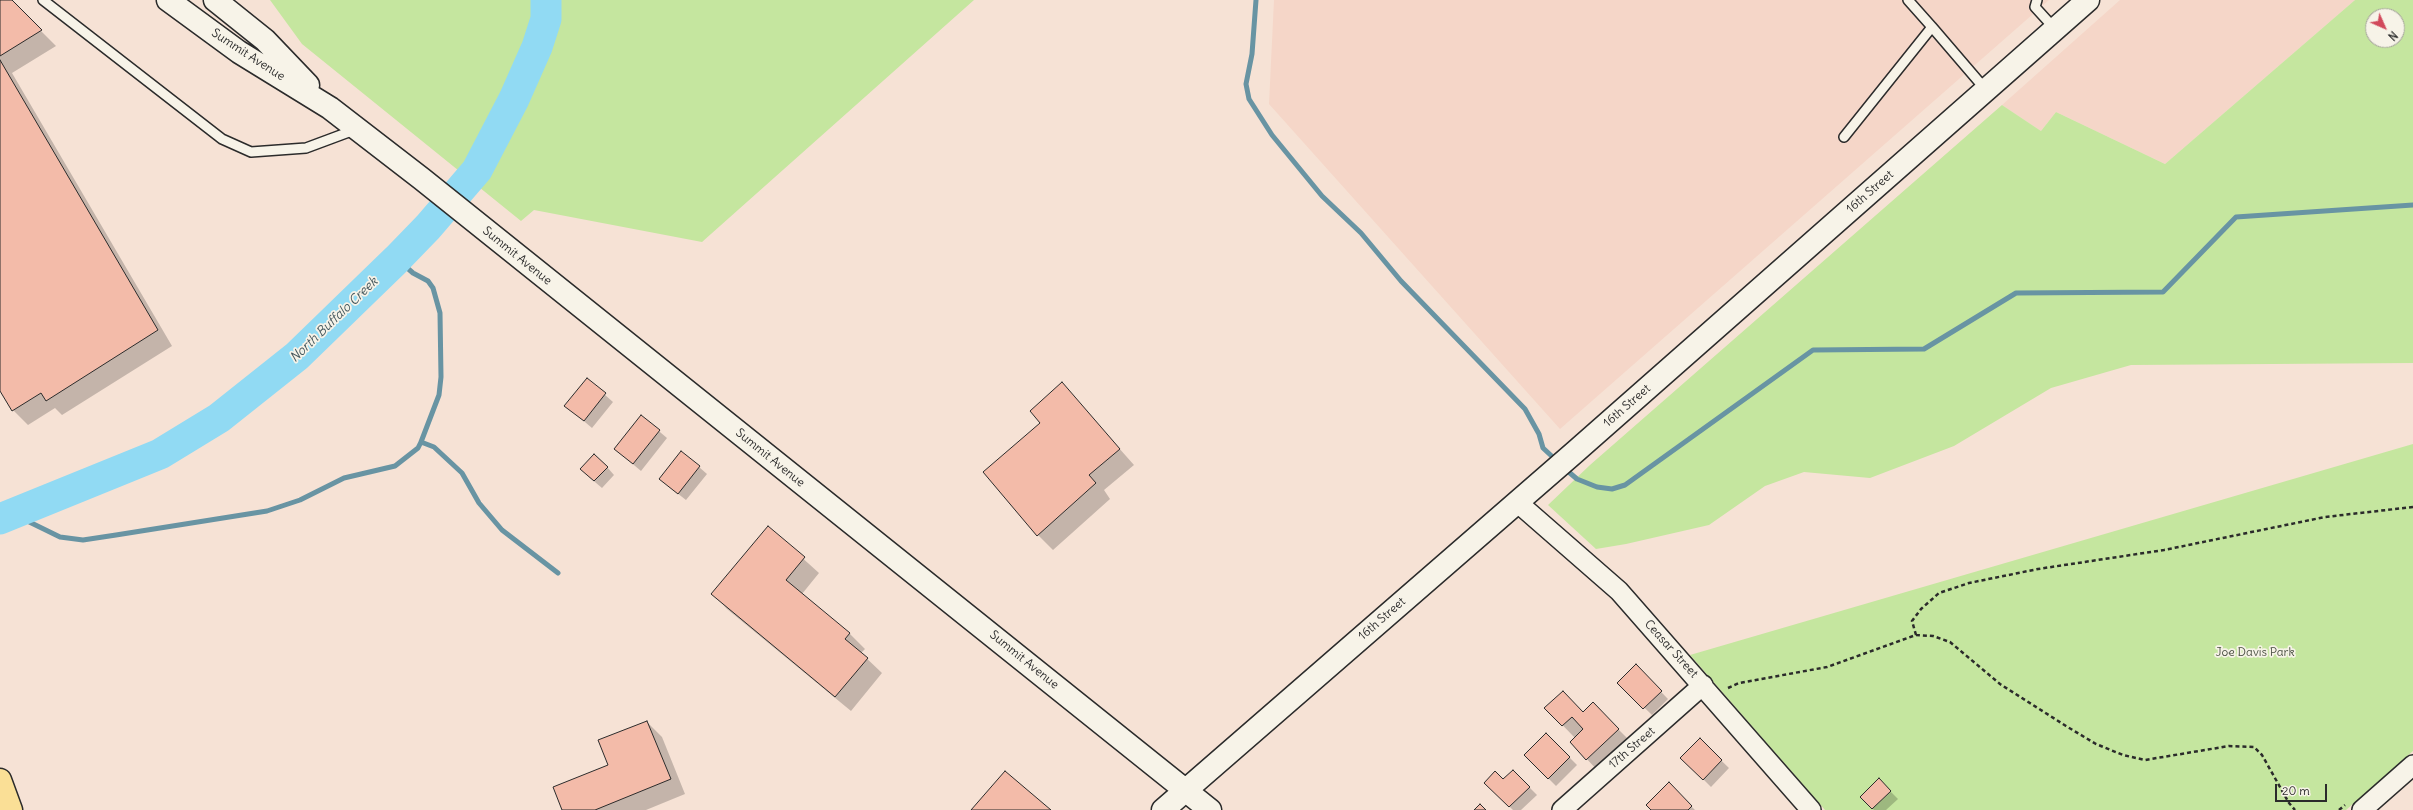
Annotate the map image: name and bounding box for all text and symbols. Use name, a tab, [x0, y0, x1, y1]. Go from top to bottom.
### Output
north arrow	[2365, 8, 2405, 48]
street label: Summit Avenue	[209, 26, 287, 84]
text: N	[2385, 28, 2400, 43]
street label: 16th Street	[1844, 168, 1896, 216]
street label: Summit Avenue	[480, 224, 554, 288]
water label: North Buffalo Creek	[287, 274, 381, 366]
street label: 16th Street	[1601, 382, 1653, 430]
street label: Summit Avenue	[733, 426, 807, 490]
street label: 16th Street	[1356, 595, 1408, 643]
street label: Ceasar Street	[1641, 617, 1701, 681]
street label: Summit Avenue	[987, 628, 1061, 692]
park label: Joe Davis Park	[2215, 646, 2295, 660]
street label: 17th Street	[1606, 724, 1658, 772]
scale bar	[2277, 776, 2329, 802]
text: 20 m	[2282, 783, 2310, 798]

